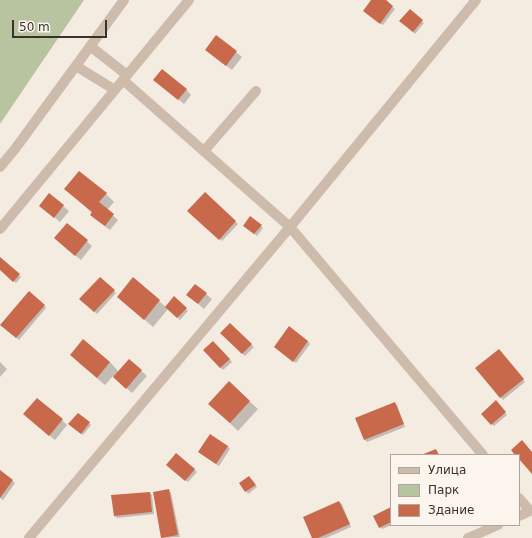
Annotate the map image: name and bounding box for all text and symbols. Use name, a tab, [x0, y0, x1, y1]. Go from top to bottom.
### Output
scale bar	[14, 12, 109, 38]
text: 50 m	[19, 20, 50, 34]
legend	[390, 454, 520, 526]
text: Улица	[428, 463, 466, 477]
text: Парк	[428, 483, 459, 497]
text: Здание	[428, 503, 474, 517]

